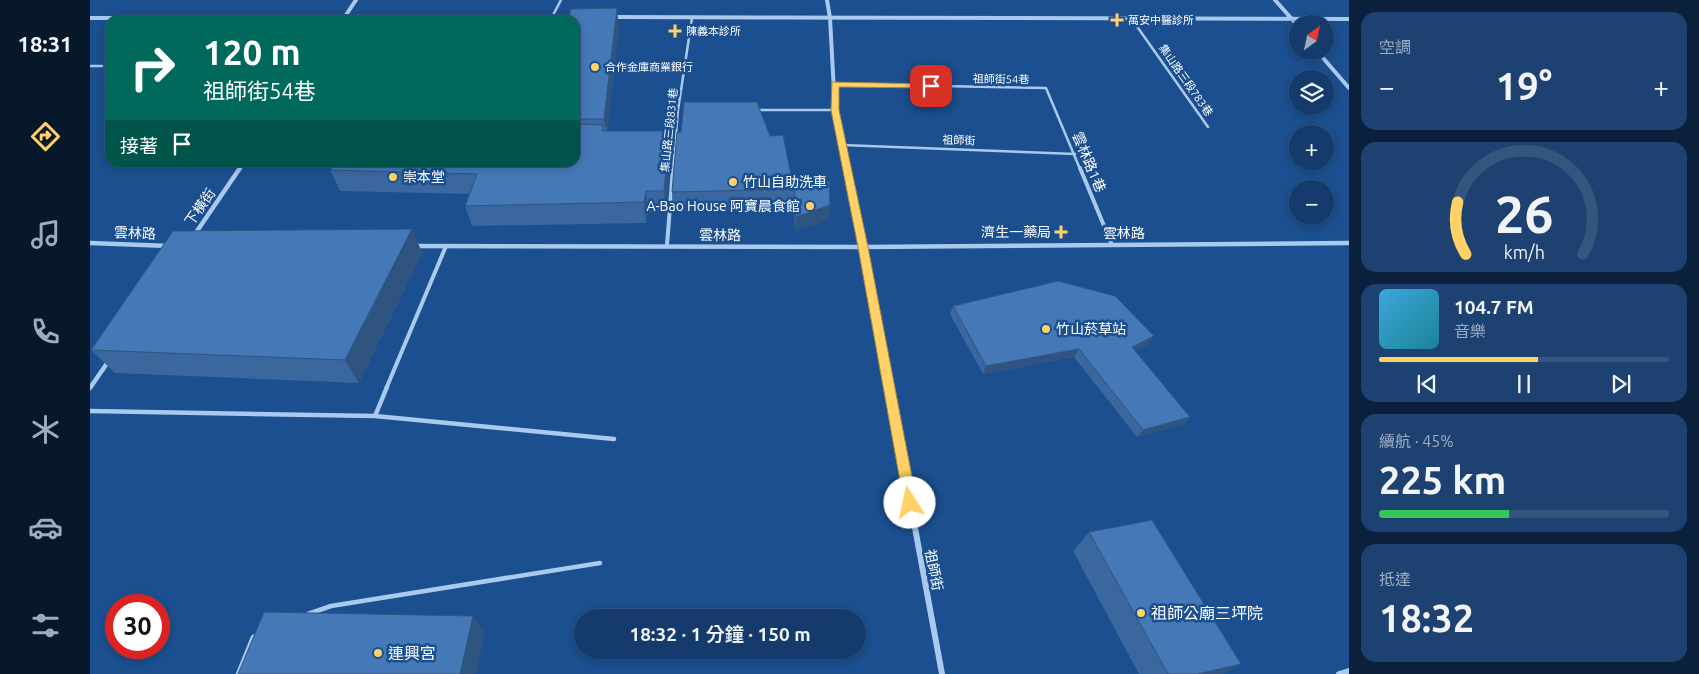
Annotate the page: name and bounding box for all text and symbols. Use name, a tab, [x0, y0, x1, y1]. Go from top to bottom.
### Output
marker: 萬安中醫診所	[1110, 13, 1124, 27]
place label: 萬安中醫診所	[1128, 14, 1194, 26]
north arrow	[1289, 15, 1334, 60]
map controls	[1289, 15, 1334, 225]
marker: 陳義本診所	[668, 24, 682, 38]
place label: 陳義本診所	[686, 25, 741, 37]
text: 18:31	[17, 31, 73, 56]
text: 120 m	[203, 32, 301, 72]
icon: right	[120, 35, 185, 100]
text: 空調	[1379, 38, 1411, 56]
street label: 集山路三段783巷	[1157, 42, 1215, 118]
marker: 合作金庫商業銀行	[589, 61, 601, 73]
place label: 合作金庫商業銀行	[605, 61, 693, 73]
pin	[910, 65, 952, 107]
text: 19°	[1496, 65, 1552, 107]
button: layers	[1289, 70, 1334, 115]
text: −	[1379, 71, 1395, 102]
text: +	[1653, 71, 1669, 102]
icon: arrive	[917, 72, 945, 100]
street label: 祖師街54巷	[973, 73, 1029, 85]
text: 祖師街54巷	[203, 78, 316, 103]
street label: 集山路三段831巷	[659, 87, 679, 173]
icon: directions	[28, 119, 63, 154]
button: +	[1289, 125, 1334, 170]
street label: 雲林路1巷	[1069, 129, 1109, 195]
icon: arrive	[168, 130, 196, 158]
street label: 祖師街	[942, 133, 976, 147]
text: 接著	[120, 135, 158, 157]
place label: 崇本堂	[403, 169, 445, 185]
marker: 崇本堂	[387, 171, 399, 183]
place label: 竹山自助洗車	[743, 174, 827, 190]
marker: 竹山自助洗車	[727, 176, 739, 188]
button: −	[1289, 180, 1334, 225]
street label: 下橫街	[181, 185, 219, 229]
text: 26	[1495, 185, 1553, 243]
place label: A-Bao House 阿寶晨食館	[646, 198, 800, 214]
marker: A-Bao House 阿寶晨食館	[804, 200, 816, 212]
icon: music	[28, 217, 63, 252]
street label: 雲林路	[114, 224, 156, 242]
place label: 濟生一藥局	[981, 224, 1051, 240]
street label: 雲林路	[1103, 225, 1145, 241]
marker: 濟生一藥局	[1055, 226, 1067, 238]
street label: 雲林路	[699, 227, 741, 243]
text: km/h	[1503, 242, 1545, 262]
text: 104.7 FM	[1454, 296, 1534, 318]
icon: phone	[28, 314, 63, 349]
place label: 竹山菸草站	[1056, 321, 1126, 337]
text: 音樂	[1454, 322, 1486, 340]
marker: 竹山菸草站	[1040, 323, 1052, 335]
icon: previous	[1413, 370, 1441, 398]
icon: pause	[1510, 370, 1538, 398]
icon: next	[1607, 370, 1635, 398]
icon: climate	[28, 412, 63, 447]
text: 續航 · 45%	[1379, 432, 1454, 450]
text: 225 km	[1379, 459, 1506, 501]
position arrow	[883, 476, 935, 528]
icon: car	[28, 510, 63, 545]
street label: 祖師街	[922, 548, 946, 592]
text: 抵達	[1379, 570, 1411, 588]
speed limit sign: 30	[105, 594, 170, 659]
text: 18:32	[1379, 597, 1474, 639]
place label: 祖師公廟三坪院	[1151, 604, 1263, 622]
marker: 祖師公廟三坪院	[1135, 607, 1147, 619]
icon: filters	[28, 608, 63, 643]
text: 18:32 · 1 分鐘 · 150 m	[629, 623, 811, 645]
place label: 連興宮	[388, 644, 436, 662]
marker: 連興宮	[372, 647, 384, 659]

